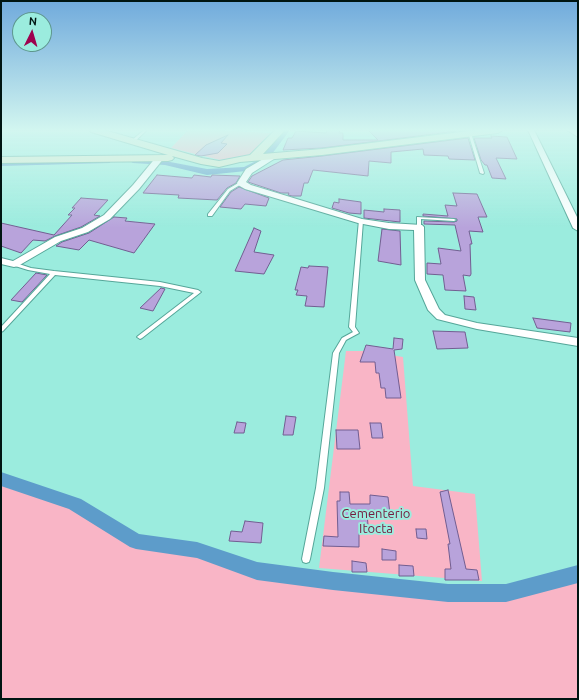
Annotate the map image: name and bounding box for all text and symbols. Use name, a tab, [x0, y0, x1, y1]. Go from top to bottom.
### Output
north arrow	[12, 12, 52, 52]
text: N	[28, 15, 38, 27]
park label: Cementerio Itocta	[342, 506, 410, 537]

